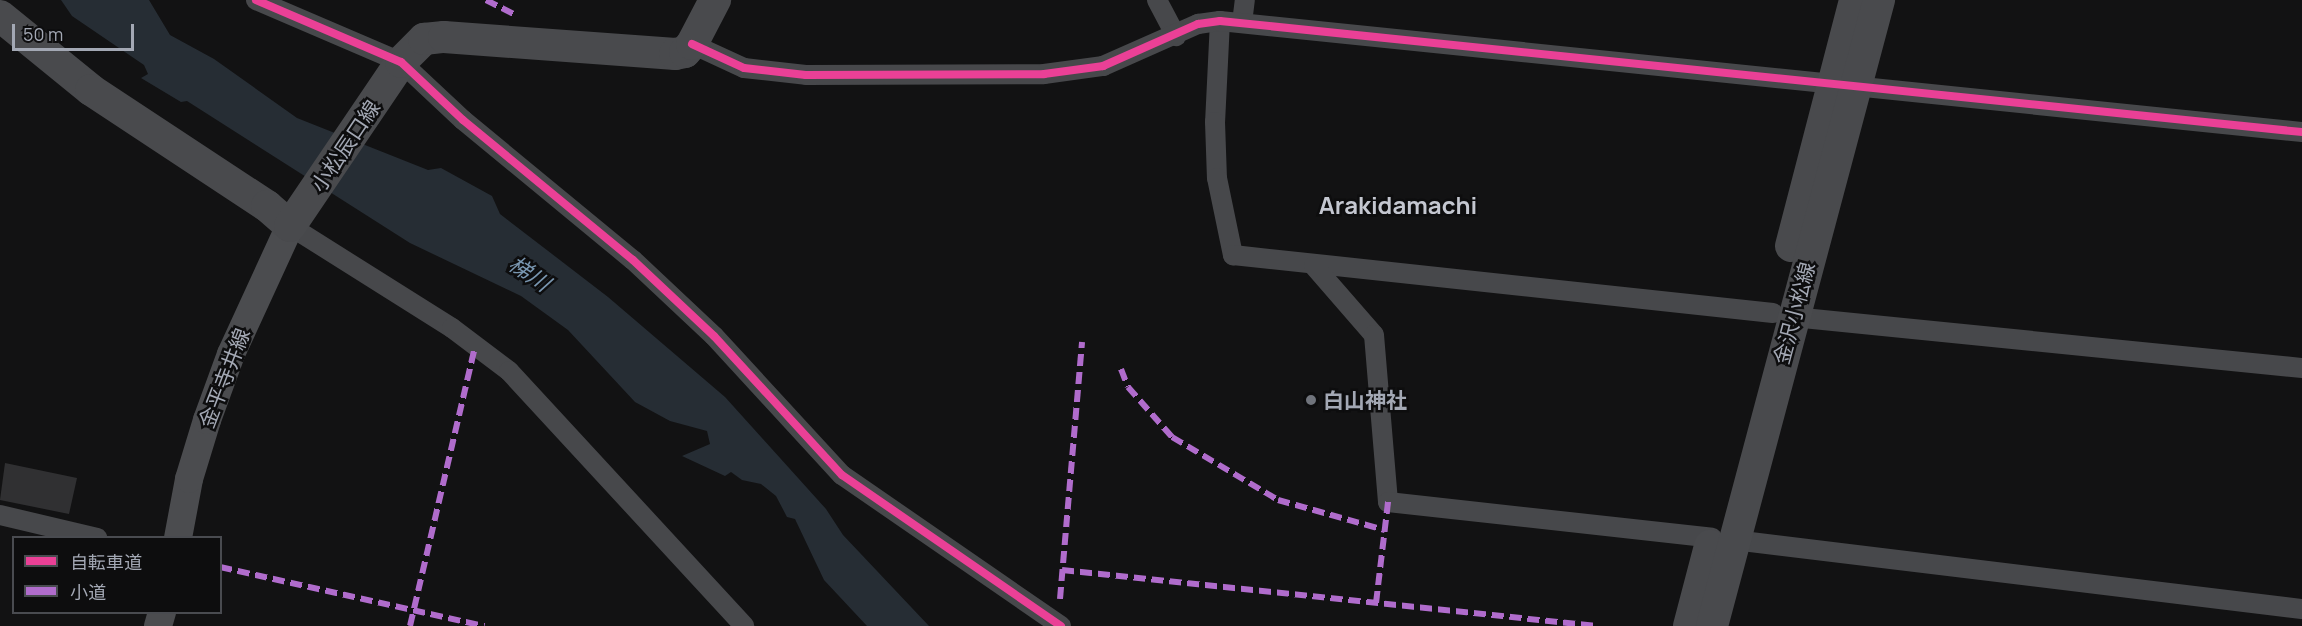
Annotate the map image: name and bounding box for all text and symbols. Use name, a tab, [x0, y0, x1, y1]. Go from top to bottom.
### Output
scale bar	[15, 12, 136, 50]
text: 50 m	[23, 22, 63, 46]
street label: 小松辰口線	[305, 95, 385, 197]
district label: Arakidamachi	[1319, 191, 1477, 219]
water label: 梯川	[503, 251, 555, 297]
street label: 金沢小松線	[1768, 259, 1820, 367]
street label: 金平寺井線	[193, 324, 255, 432]
place label: 白山神社	[1323, 387, 1407, 413]
marker: 白山神社	[1304, 393, 1318, 407]
legend	[12, 536, 222, 614]
text: 自転車道	[70, 550, 142, 574]
text: 小道	[70, 580, 106, 604]

